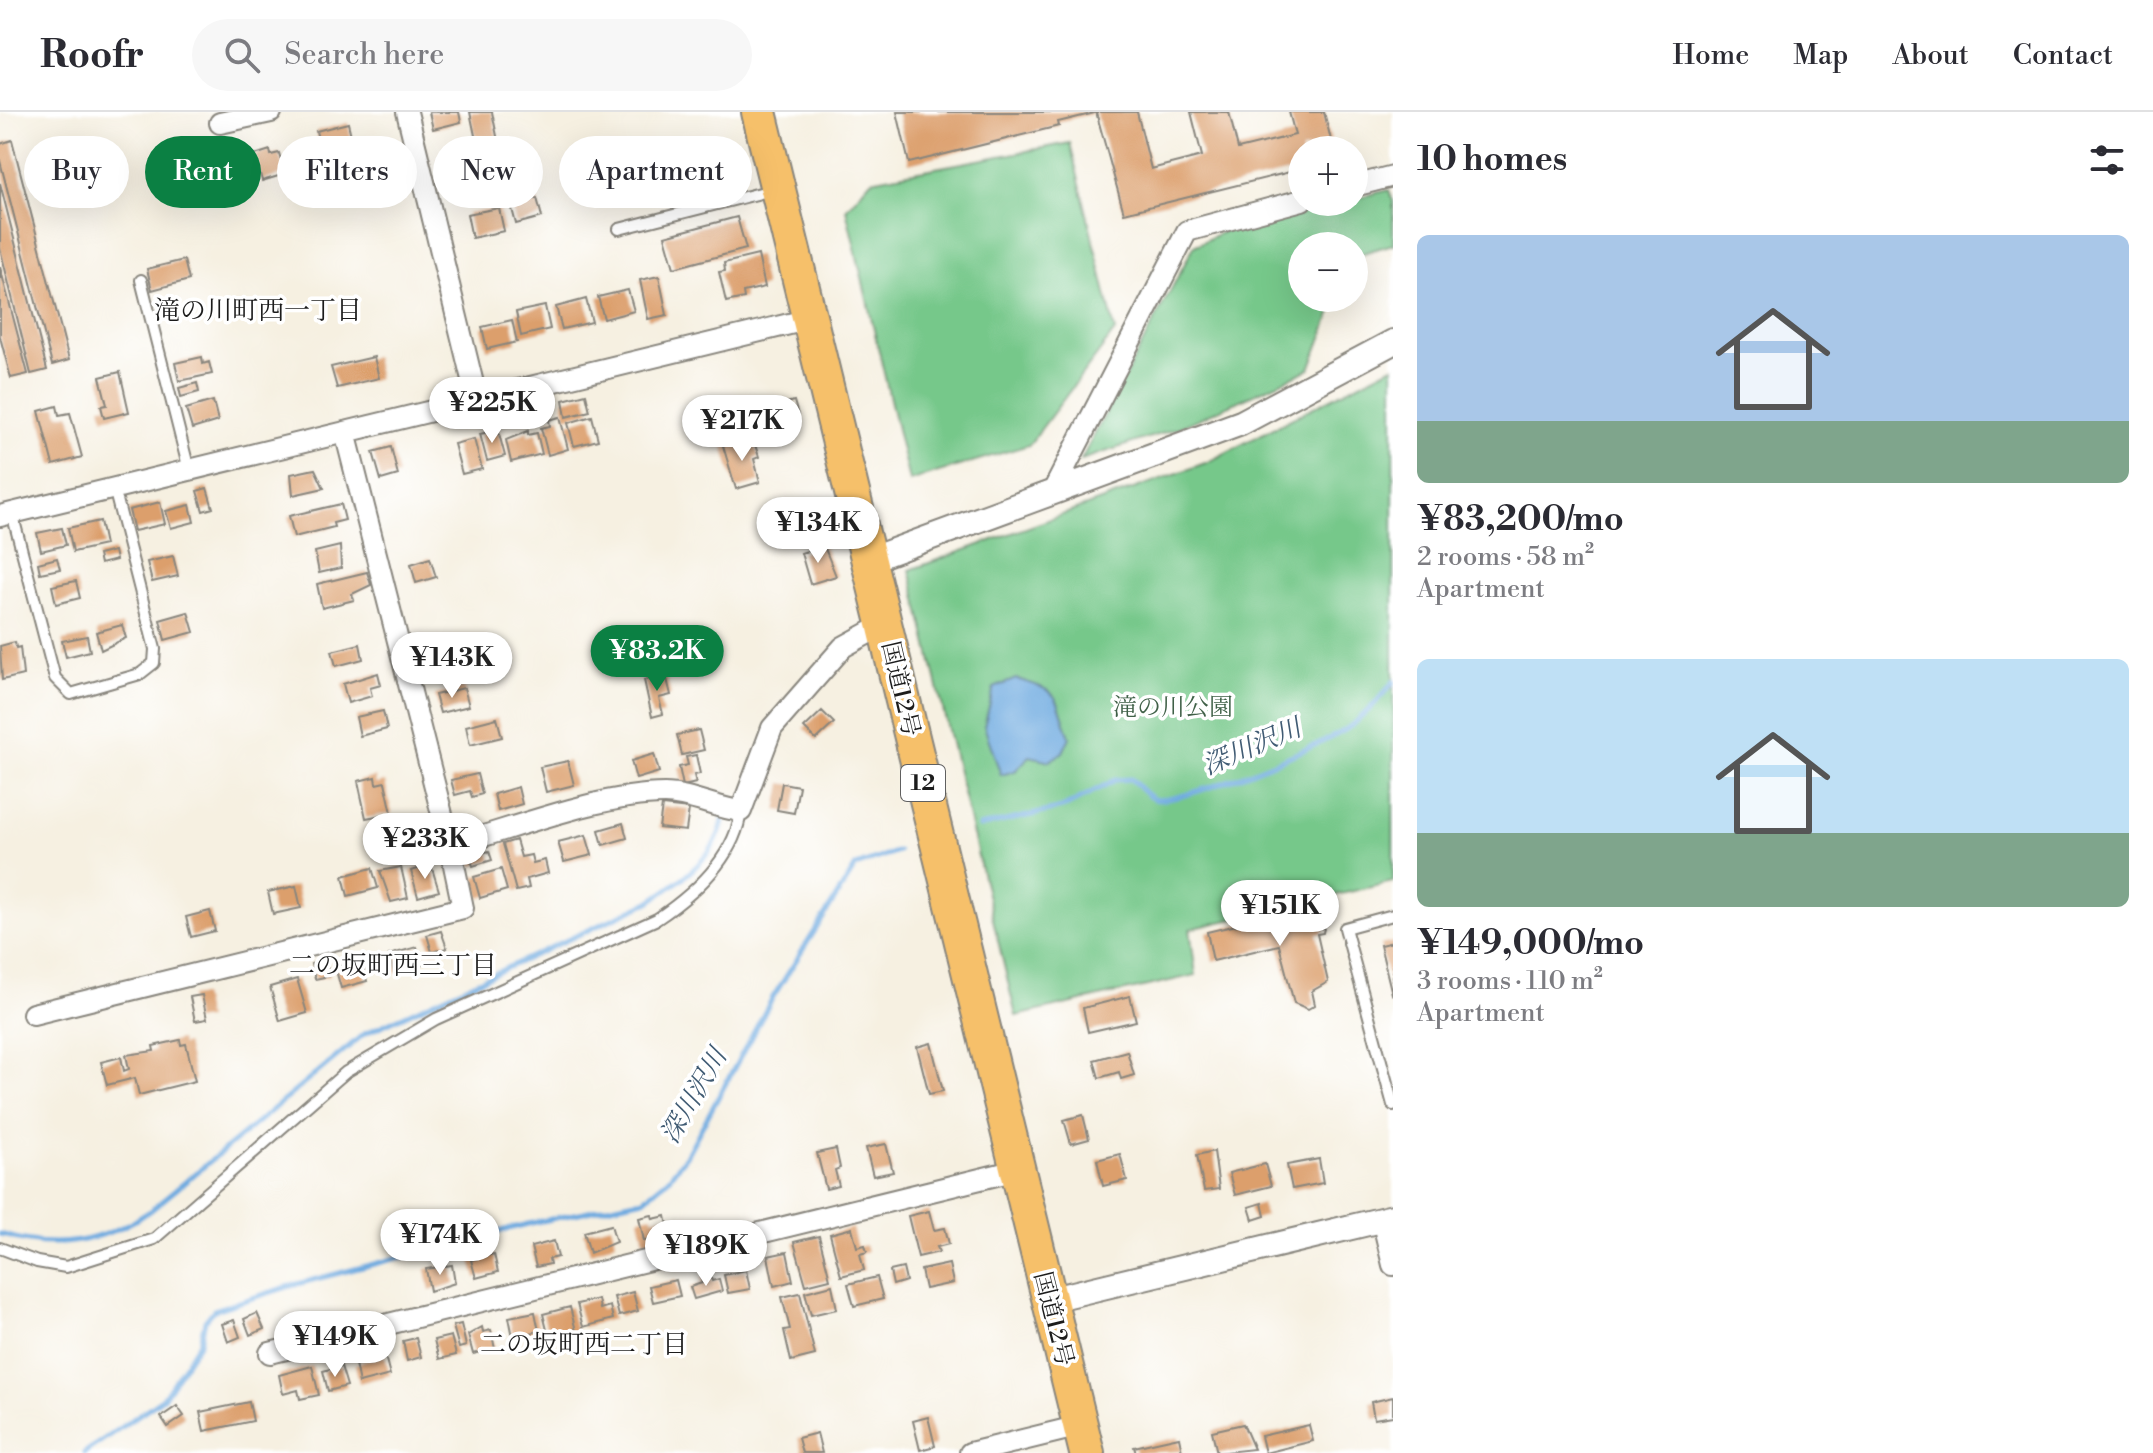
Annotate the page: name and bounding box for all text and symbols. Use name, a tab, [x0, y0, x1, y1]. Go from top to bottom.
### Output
search box	[192, 19, 752, 91]
text: Roofr	[40, 32, 144, 79]
icon: search	[220, 33, 264, 77]
text: Search here	[284, 36, 444, 74]
text: Home	[1673, 38, 1749, 73]
text: Map	[1793, 38, 1848, 73]
text: About	[1892, 38, 1969, 73]
text: Contact	[2013, 38, 2113, 73]
chip: Buy	[24, 136, 129, 208]
chip: Rent	[145, 136, 261, 208]
chip: Filters	[277, 136, 417, 208]
chip: New	[433, 136, 543, 208]
chip: Apartment	[559, 136, 752, 208]
map controls	[1288, 136, 1368, 312]
button: +	[1288, 136, 1368, 216]
icon: filters	[2085, 138, 2129, 182]
text: 10 homes	[1417, 139, 1567, 181]
button: −	[1288, 232, 1368, 312]
icon: home	[1701, 287, 1845, 431]
district label: 滝の川町西一丁目	[154, 295, 362, 327]
pin: ¥225K	[436, 377, 548, 445]
text: ¥225K	[447, 387, 537, 419]
pin: ¥217K	[686, 395, 798, 463]
text: ¥217K	[700, 405, 784, 437]
pin: ¥134K	[762, 497, 874, 565]
text: ¥83,200/mo	[1417, 499, 1624, 541]
text: ¥134K	[775, 507, 861, 539]
text: 2 rooms · 58 m²	[1417, 541, 1594, 573]
text: Apartment	[1417, 573, 1545, 605]
pin: ¥83.2K	[592, 625, 722, 693]
pin: ¥143K	[396, 632, 508, 700]
text: ¥83.2K	[609, 635, 705, 667]
street label: 国道12号	[875, 639, 925, 739]
text: ¥143K	[409, 642, 495, 674]
park label: 滝の川公園	[1113, 693, 1233, 723]
water label: 深川沢川	[1198, 711, 1309, 782]
icon: home	[1701, 711, 1845, 855]
road number: 12	[901, 765, 945, 801]
pin: ¥233K	[369, 813, 481, 881]
text: ¥233K	[381, 823, 469, 855]
pin: ¥151K	[1224, 880, 1336, 948]
text: ¥151K	[1239, 890, 1321, 922]
text: ¥149,000/mo	[1417, 923, 1644, 965]
district label: 二の坂町西三丁目	[289, 950, 497, 982]
text: 3 rooms · 110 m²	[1417, 965, 1603, 997]
text: Apartment	[1417, 997, 1545, 1029]
water label: 深川沢川	[654, 1040, 735, 1149]
pin: ¥174K	[384, 1209, 496, 1277]
text: ¥174K	[398, 1219, 482, 1251]
pin: ¥189K	[650, 1220, 762, 1288]
text: ¥189K	[663, 1230, 749, 1262]
street label: 国道12号	[1027, 1269, 1079, 1369]
pin: ¥149K	[279, 1311, 391, 1379]
text: ¥149K	[292, 1321, 378, 1353]
district label: 二の坂町西二丁目	[480, 1329, 688, 1361]

